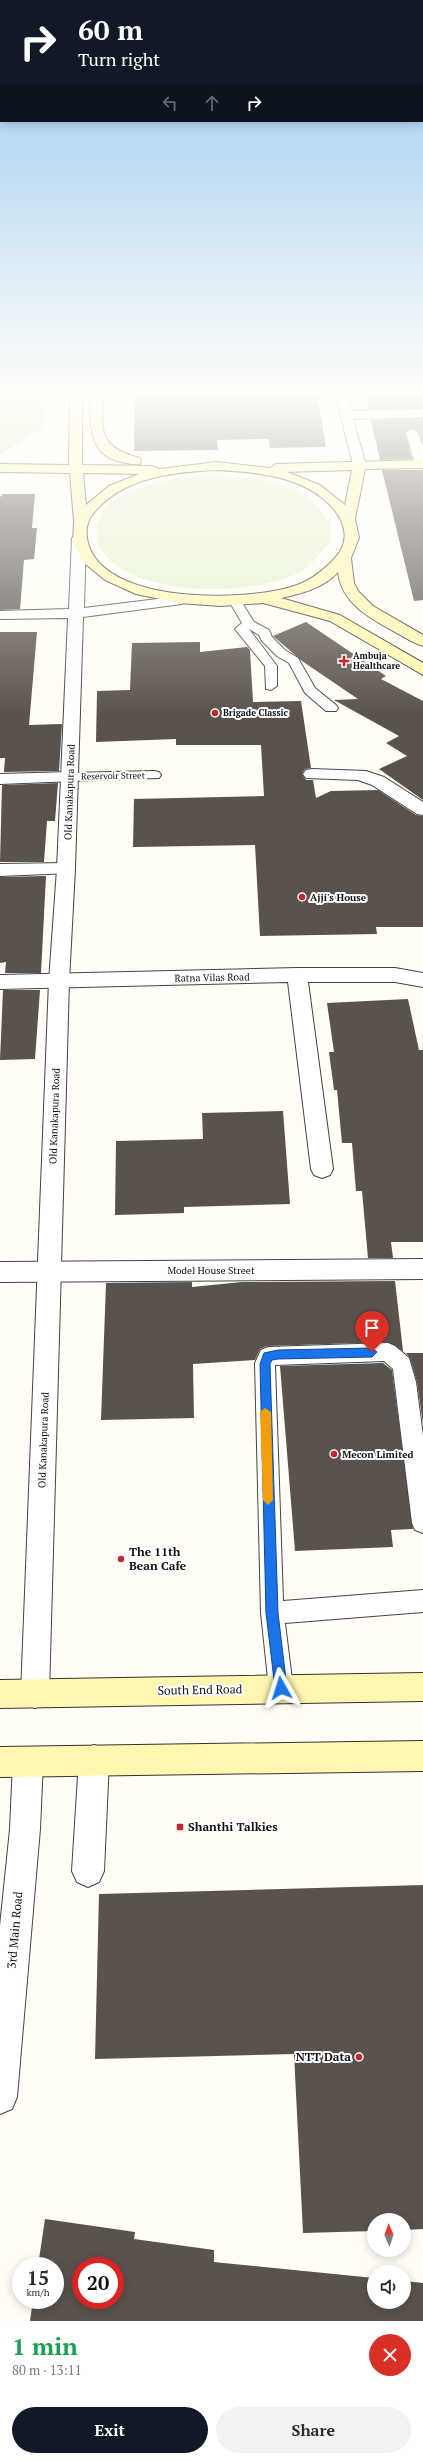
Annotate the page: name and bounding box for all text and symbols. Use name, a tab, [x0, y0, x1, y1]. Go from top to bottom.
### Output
text: 60 m	[78, 11, 143, 48]
icon: right	[12, 16, 64, 68]
text: Turn right	[78, 47, 160, 71]
icon: left	[159, 92, 181, 114]
icon: ahead	[201, 92, 223, 114]
icon: right	[243, 92, 265, 114]
place label: Ambuja Healthcare	[353, 650, 400, 672]
marker: Ambuja Healthcare	[338, 655, 350, 667]
place label: Brigade Classic	[223, 707, 288, 719]
marker: Brigade Classic	[210, 708, 220, 718]
street label: Old Kanakapura Road	[61, 743, 78, 840]
street label: Reservoir Street	[81, 769, 146, 783]
place label: Ajji's House	[310, 891, 367, 904]
marker: Ajji's House	[297, 892, 307, 902]
street label: Ratna Vilas Road	[174, 970, 250, 985]
street label: Old Kanakapura Road	[46, 1067, 63, 1164]
street label: Model House Street	[167, 1264, 255, 1277]
pin	[355, 1311, 389, 1352]
icon: arrive	[361, 1317, 383, 1339]
street label: Old Kanakapura Road	[35, 1391, 52, 1488]
place label: Mecon Limited	[342, 1448, 414, 1461]
marker: Mecon Limited	[329, 1449, 339, 1459]
place label: The 11th Bean Cafe	[129, 1544, 187, 1573]
marker: The 11th Bean Cafe	[116, 1554, 126, 1564]
position arrow	[260, 1667, 302, 1709]
street label: South End Road	[157, 1681, 243, 1698]
place label: Shanthi Talkies	[188, 1819, 278, 1834]
marker: Shanthi Talkies	[175, 1822, 185, 1832]
street label: 3rd Main Road	[4, 1890, 25, 1969]
place label: NTT Data	[296, 2049, 351, 2064]
marker: NTT Data	[354, 2052, 364, 2062]
north arrow	[367, 2213, 411, 2257]
map controls	[367, 2213, 411, 2309]
speed limit sign: 20	[72, 2257, 124, 2309]
text: 15	[27, 2264, 49, 2291]
button: sound	[367, 2265, 411, 2309]
text: km/h	[26, 2286, 50, 2299]
text: 1 min	[12, 2330, 78, 2362]
button: close	[369, 2334, 411, 2376]
text: 80 m · 13:11	[12, 2361, 82, 2379]
button: Exit	[12, 2407, 208, 2453]
button: Share	[216, 2407, 411, 2453]

